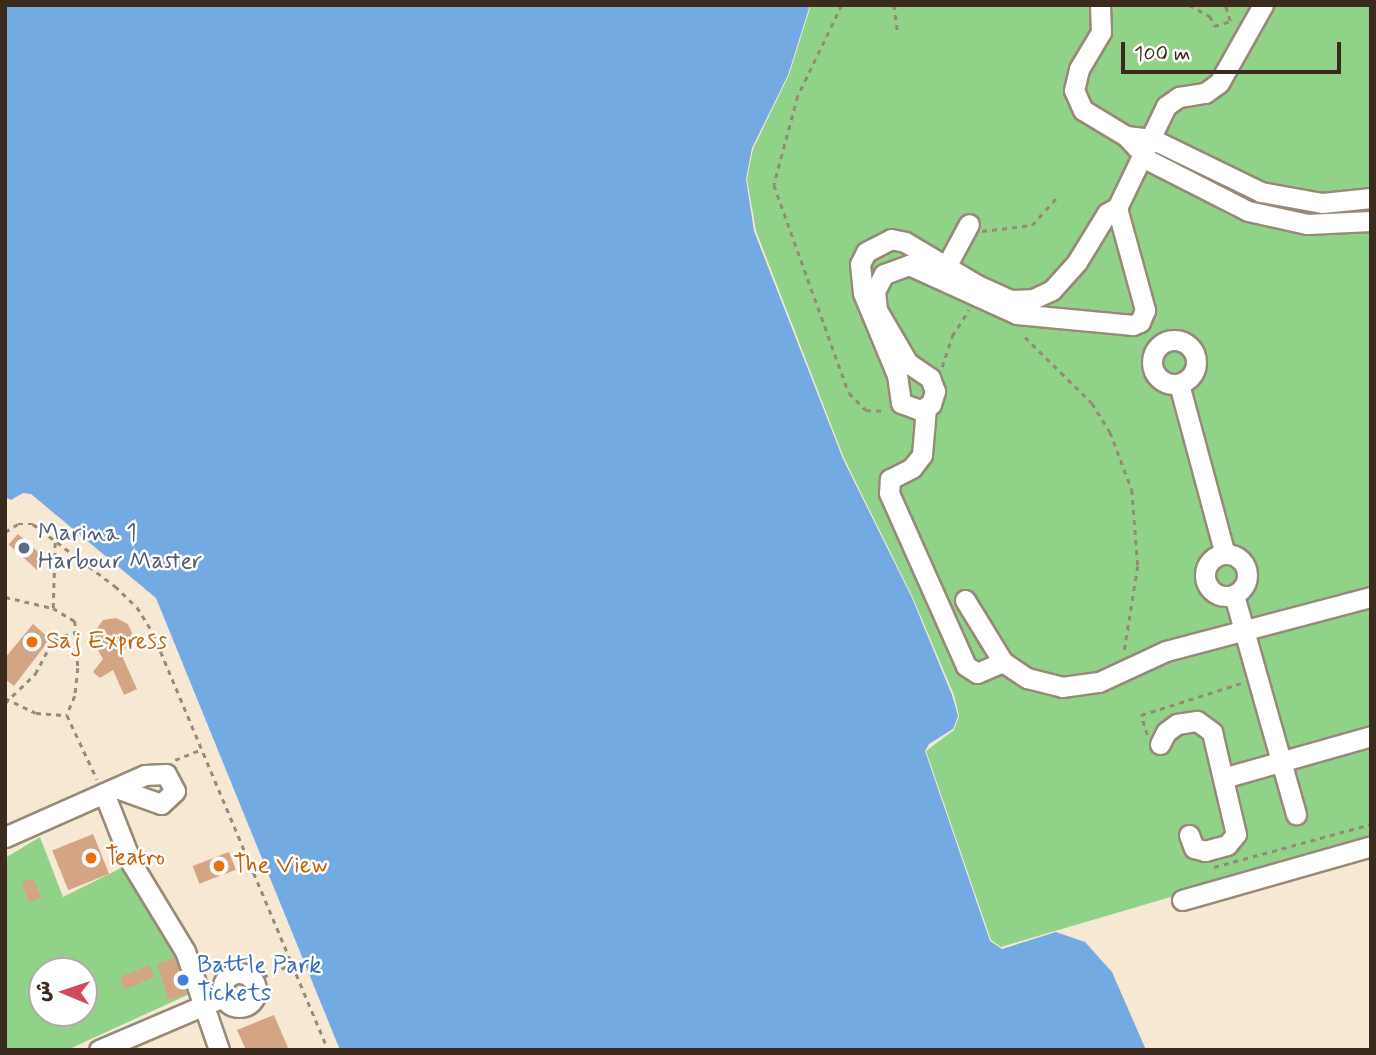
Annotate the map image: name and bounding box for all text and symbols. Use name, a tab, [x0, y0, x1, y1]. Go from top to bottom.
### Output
scale bar	[1124, 28, 1344, 72]
text: 100 m	[1134, 40, 1190, 68]
place label: Marina 1 Harbour Master	[38, 520, 201, 576]
marker: Marina 1 Harbour Master	[16, 540, 32, 556]
place label: Saj Express	[46, 628, 169, 656]
marker: Saj Express	[24, 634, 40, 650]
place label: Teatro	[105, 844, 165, 872]
marker: Teatro	[83, 850, 99, 866]
place label: The View	[233, 852, 323, 880]
marker: The View	[211, 858, 227, 874]
place label: Battle Park Tickets	[197, 952, 320, 1008]
north arrow	[28, 957, 98, 1027]
marker: Battle Park Tickets	[175, 972, 191, 988]
text: ش	[31, 980, 56, 1002]

